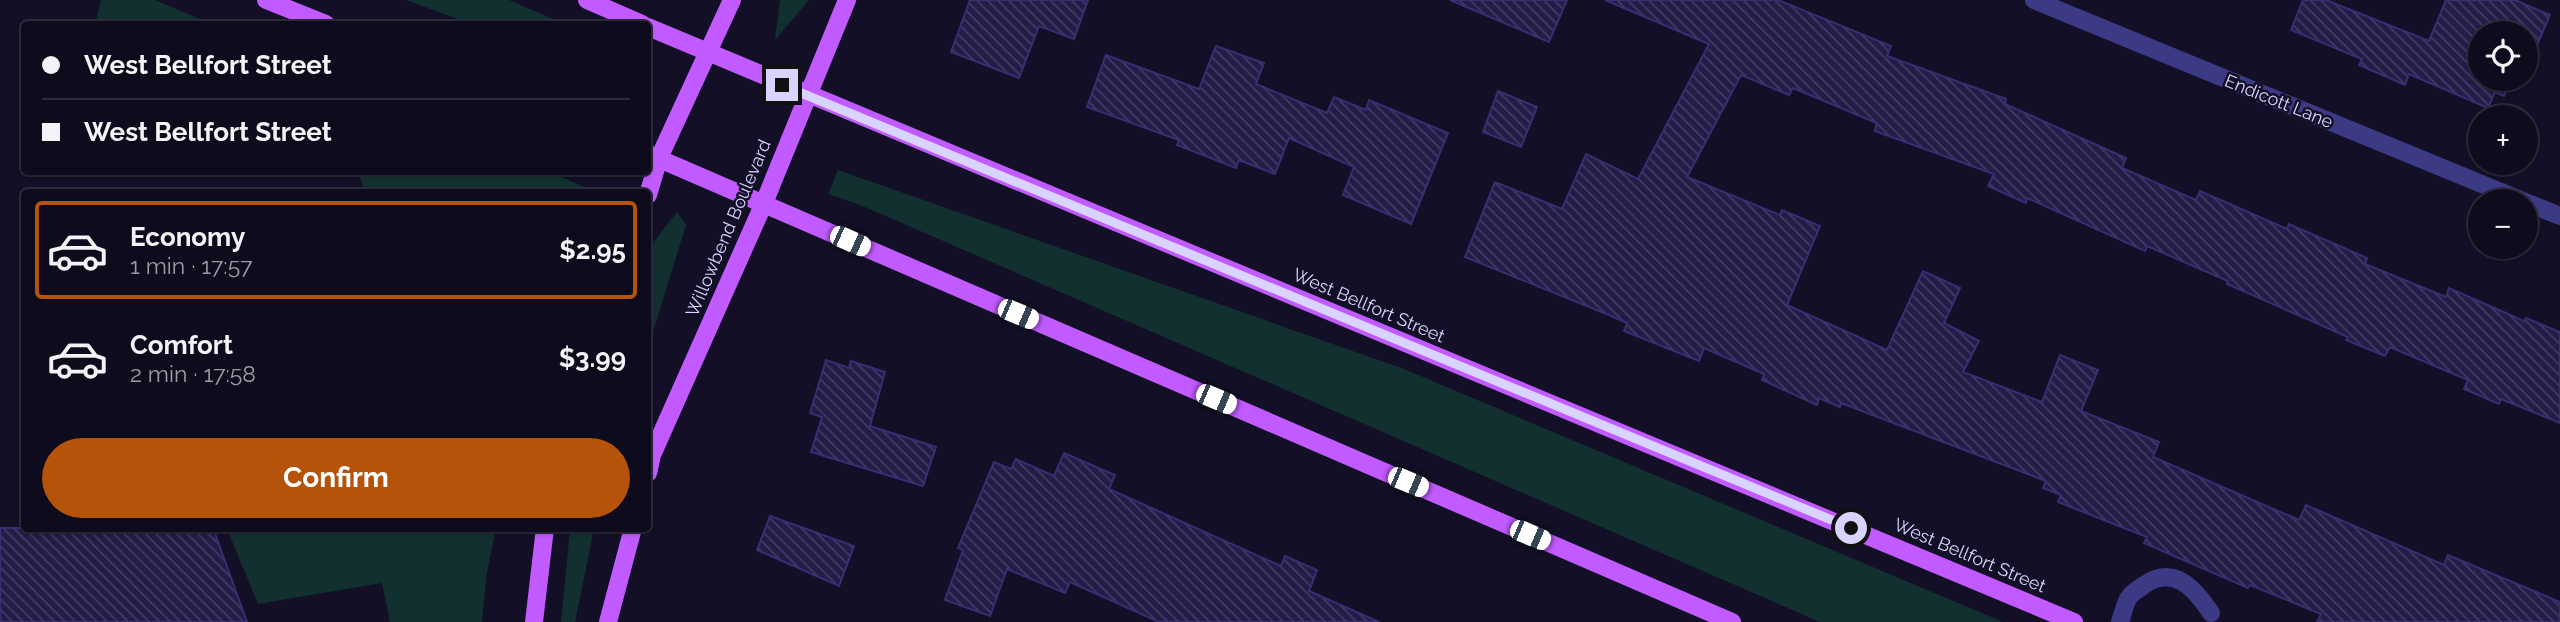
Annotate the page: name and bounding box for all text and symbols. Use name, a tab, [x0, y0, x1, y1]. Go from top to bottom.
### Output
map controls	[2468, 21, 2538, 259]
button: locate	[2468, 21, 2538, 91]
text: West Bellfort Street	[84, 50, 332, 80]
route end	[766, 69, 798, 101]
street label: Endicott Lane	[2222, 70, 2337, 132]
button: +	[2468, 105, 2538, 175]
text: West Bellfort Street	[84, 117, 332, 147]
street label: Willowbend Boulevard	[681, 136, 775, 320]
button: −	[2468, 189, 2538, 259]
icon: car	[46, 219, 109, 282]
text: Economy	[130, 222, 245, 252]
car	[827, 223, 874, 259]
text: $2.95	[559, 235, 626, 265]
text: 1 min · 17:57	[130, 252, 252, 279]
street label: West Bellfort Street	[1290, 263, 1448, 347]
car	[995, 296, 1042, 332]
icon: car	[46, 327, 109, 390]
text: Comfort	[130, 330, 233, 360]
text: $3.99	[559, 343, 626, 373]
text: 2 min · 17:58	[130, 360, 256, 387]
car	[1193, 381, 1240, 417]
button: Confirm	[42, 438, 630, 518]
car	[1385, 464, 1432, 500]
route start	[1835, 512, 1867, 544]
street label: West Bellfort Street	[1891, 513, 2049, 597]
car	[1507, 517, 1554, 553]

